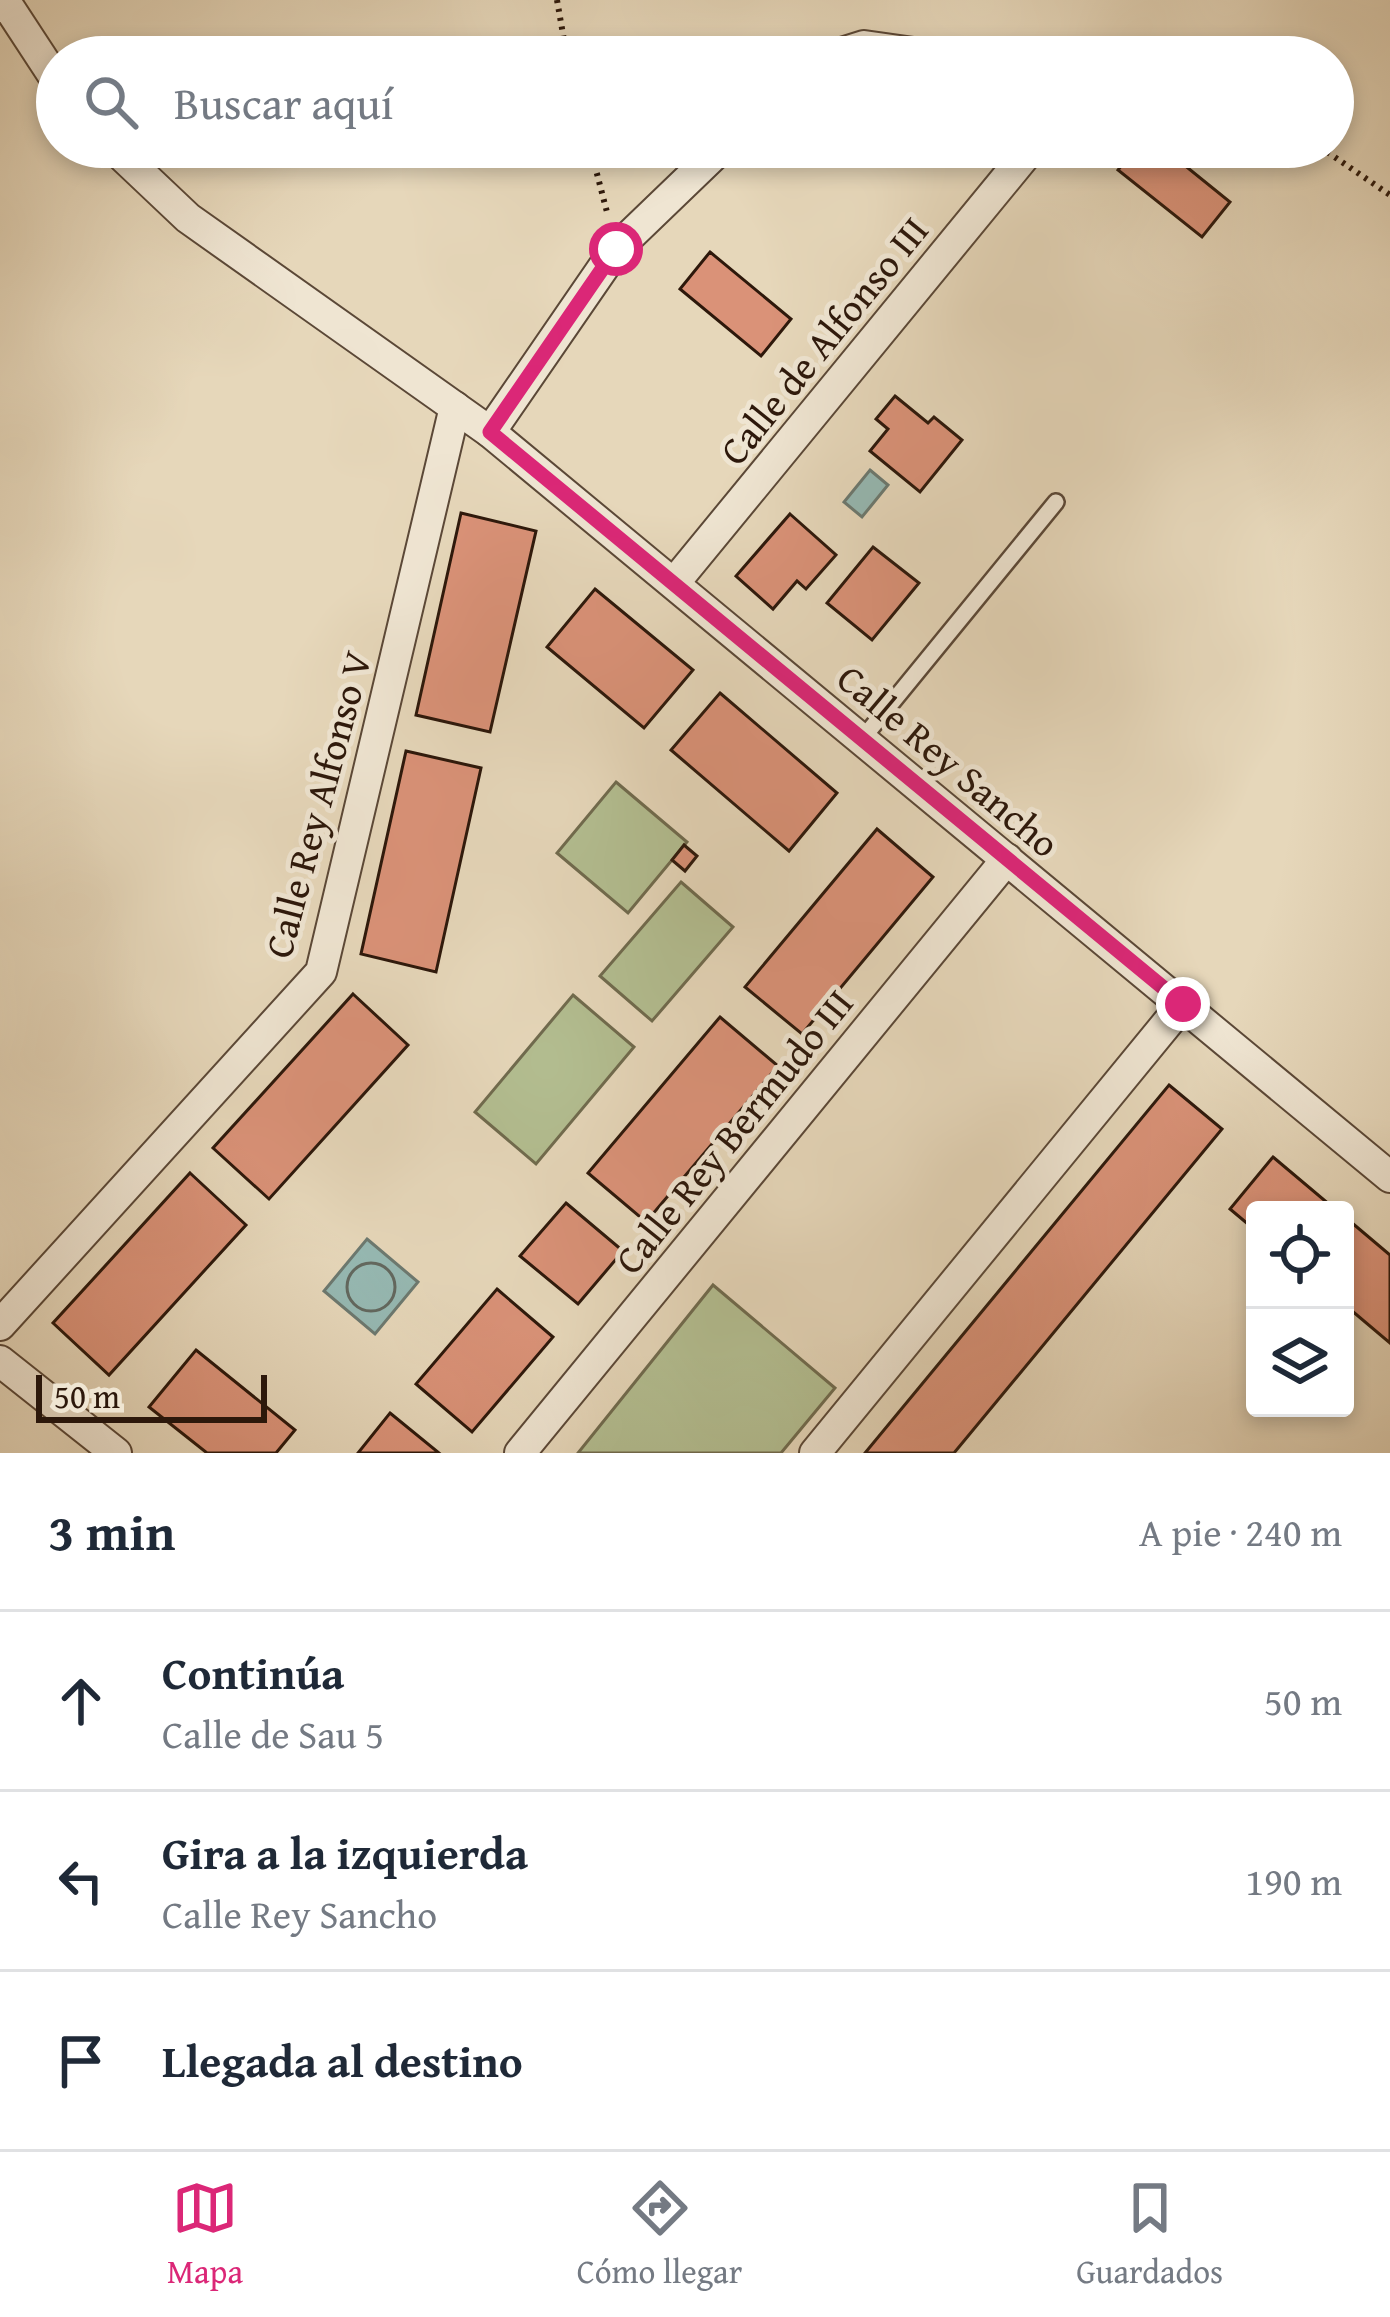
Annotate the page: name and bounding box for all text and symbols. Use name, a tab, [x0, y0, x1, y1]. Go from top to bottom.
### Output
search box	[36, 36, 1354, 168]
icon: search	[78, 69, 144, 135]
text: Buscar aquí	[174, 70, 393, 135]
street label: Calle de Alfonso III	[705, 204, 941, 476]
route start	[589, 222, 643, 276]
street label: Calle Rey Alfonso V	[249, 644, 385, 964]
street label: Calle Rey Sancho	[825, 650, 1073, 870]
street label: Calle Rey Bermudo III	[600, 976, 866, 1286]
route end	[1156, 977, 1210, 1031]
map controls	[1246, 1201, 1354, 1417]
button: locate	[1246, 1201, 1354, 1309]
button: layers	[1246, 1309, 1354, 1417]
scale bar	[36, 1369, 267, 1422]
text: 50 m	[54, 1372, 120, 1420]
text: 3 min	[48, 1494, 175, 1569]
text: A pie · 240 m	[1139, 1503, 1342, 1560]
text: Continúa	[162, 1640, 344, 1705]
icon: ahead	[48, 1668, 114, 1734]
text: 50 m	[1264, 1672, 1342, 1729]
text: Calle de Sau 5	[162, 1705, 384, 1762]
text: Gira a la izquierda	[162, 1820, 528, 1885]
icon: left	[48, 1848, 114, 1914]
text: 190 m	[1245, 1852, 1342, 1909]
text: Calle Rey Sancho	[162, 1885, 437, 1942]
icon: arrive	[48, 2028, 114, 2094]
text: Llegada al destino	[162, 2028, 523, 2093]
tab: Mapa	[167, 2175, 243, 2295]
tab: Cómo llegar	[577, 2175, 742, 2295]
tab: Guardados	[1076, 2175, 1223, 2295]

